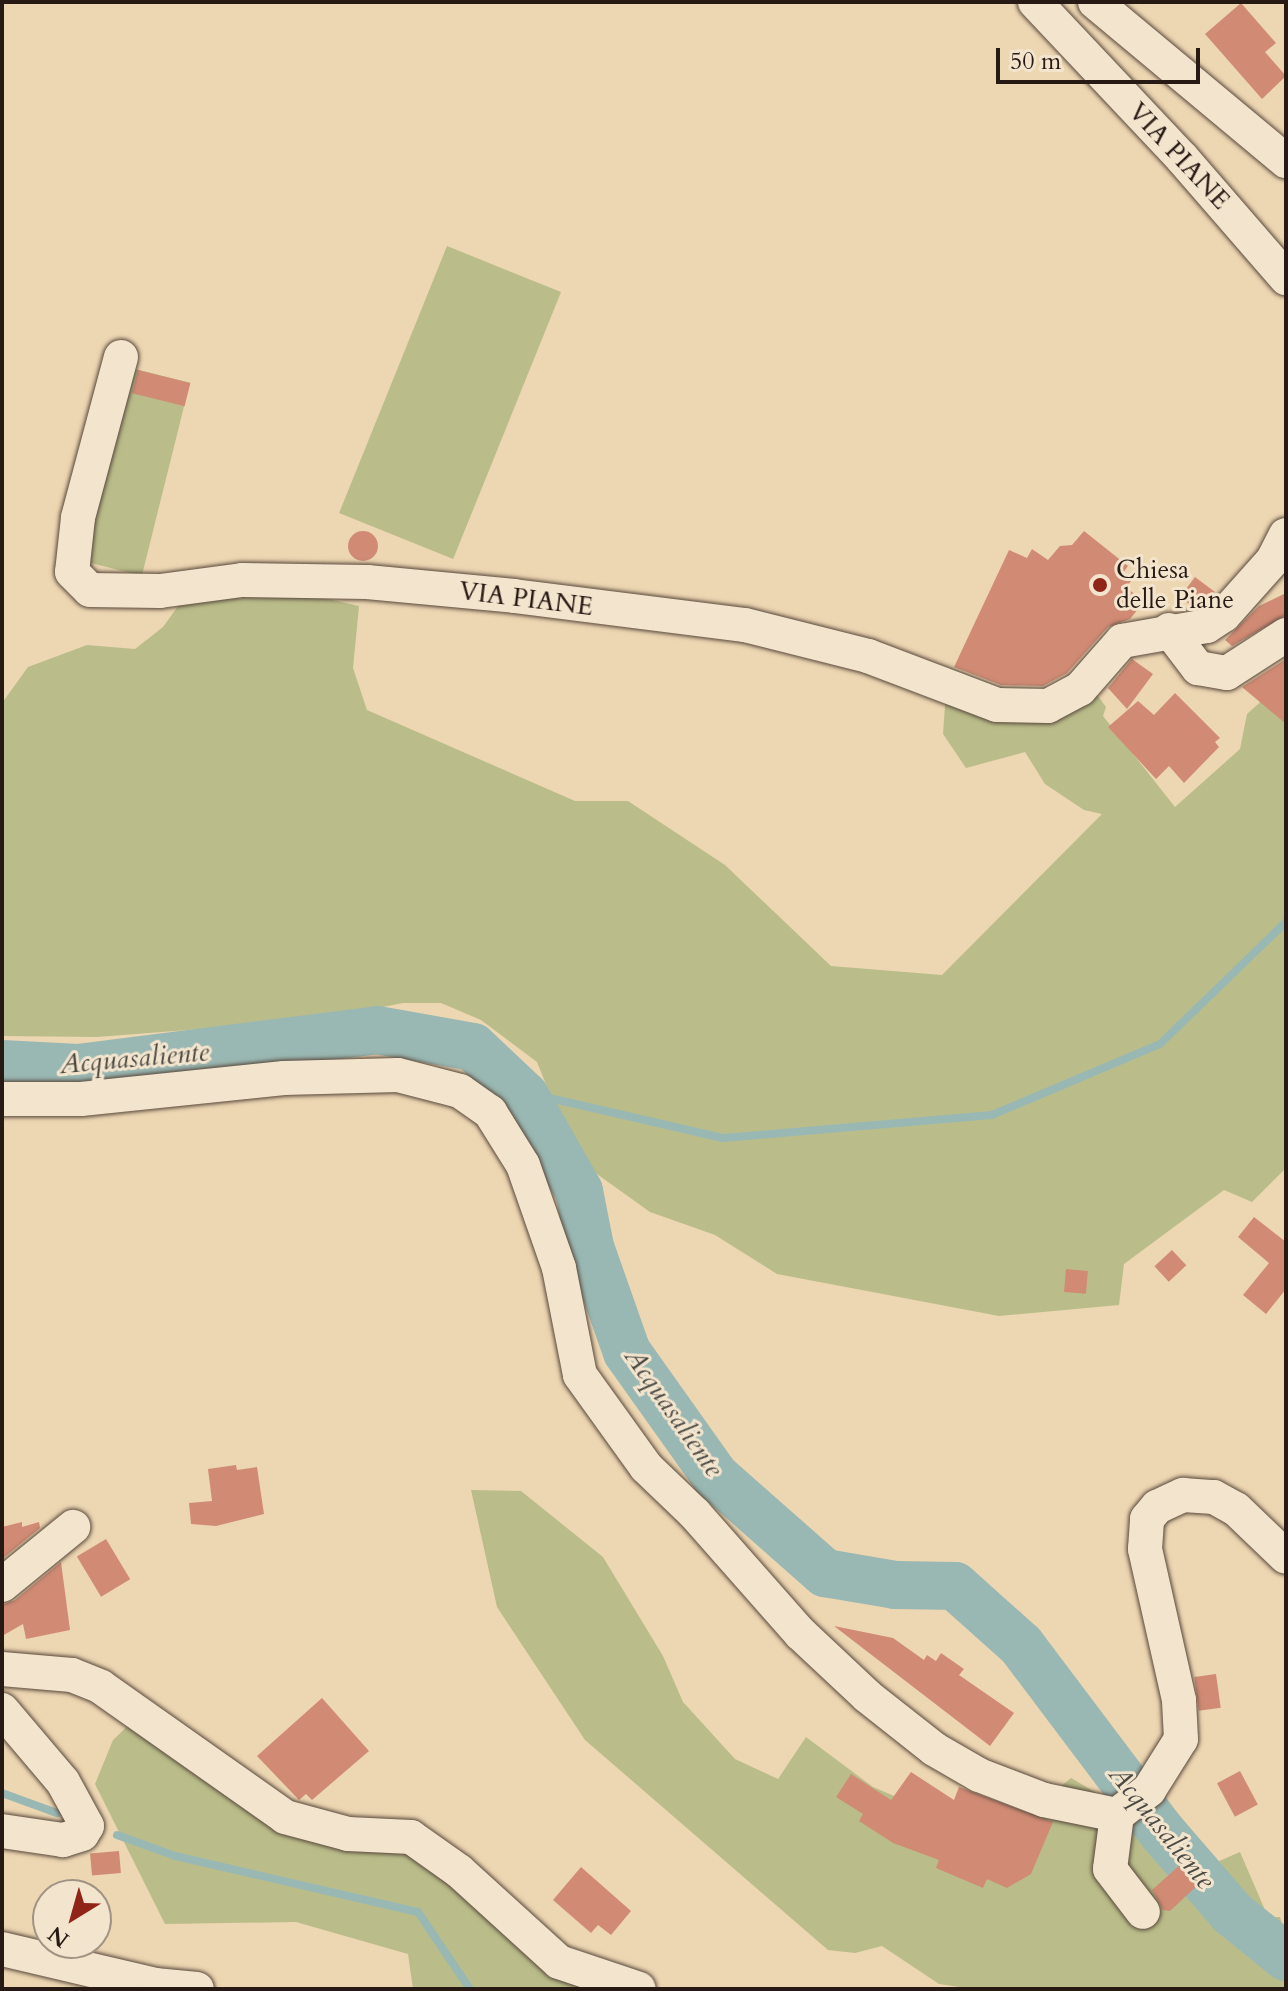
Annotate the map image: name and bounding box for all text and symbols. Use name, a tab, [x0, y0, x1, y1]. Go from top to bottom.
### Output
scale bar	[1000, 32, 1204, 82]
text: 50 m	[1010, 45, 1061, 78]
street label: VIA PIANE	[1122, 96, 1236, 216]
place label: Chiesa delle Piane	[1116, 554, 1234, 616]
street label: VIA PIANE	[457, 575, 595, 623]
marker: Chiesa delle Piane	[1091, 576, 1109, 594]
water label: Acquasaliente	[58, 1035, 210, 1081]
water label: Acquasaliente	[617, 1341, 731, 1483]
water label: Acquasaliente	[1102, 1758, 1222, 1896]
north arrow	[32, 1879, 112, 1959]
text: N	[42, 1919, 75, 1954]

